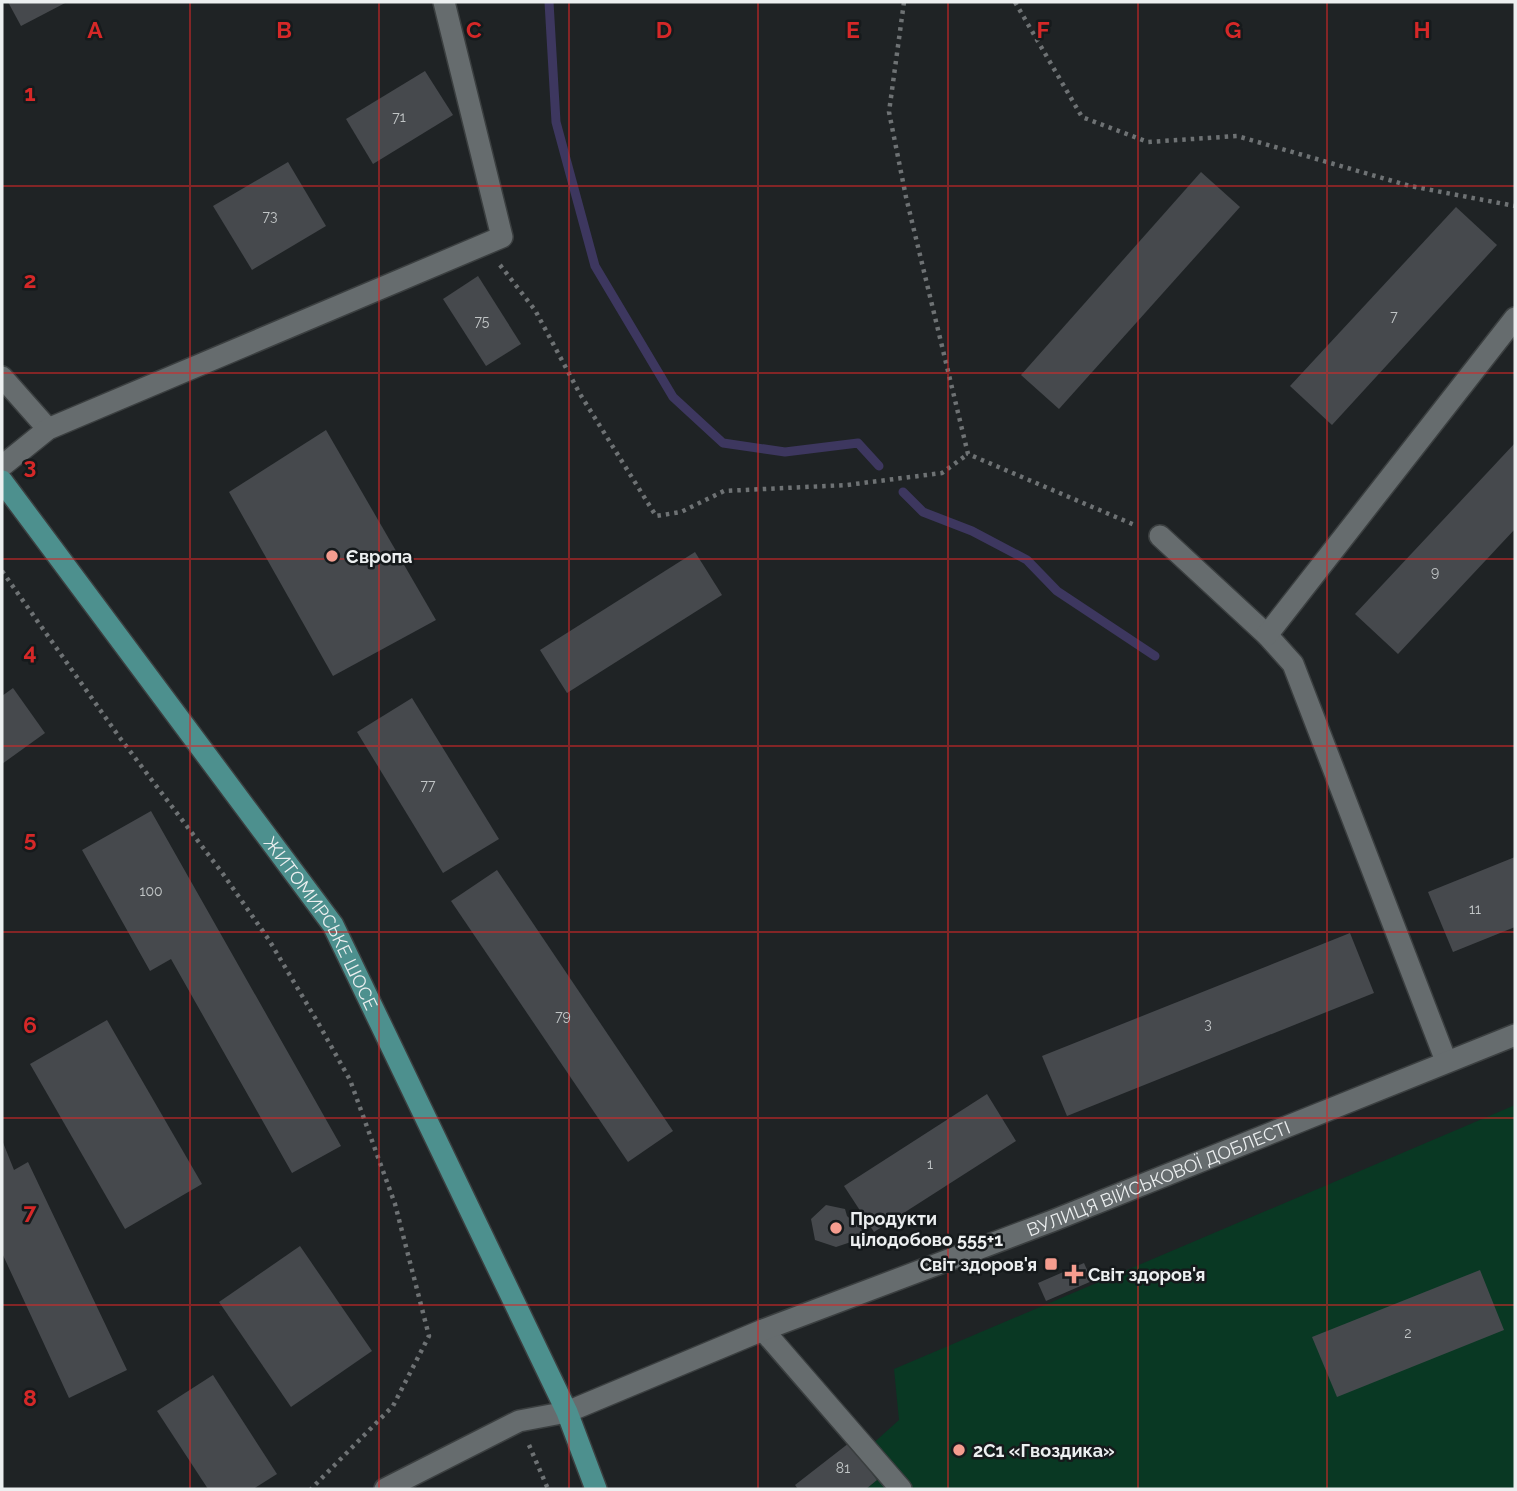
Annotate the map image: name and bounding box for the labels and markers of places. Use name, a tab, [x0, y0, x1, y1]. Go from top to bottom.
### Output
place label: Європа	[346, 546, 412, 567]
marker: Європа	[324, 548, 340, 564]
place label: Продукти цілодобово 555+1	[850, 1208, 1003, 1250]
marker: Продукти цілодобово 555+1	[828, 1220, 844, 1236]
place label: Cвіт здоров'я	[920, 1254, 1037, 1275]
marker: Cвіт здоров'я	[1043, 1256, 1059, 1272]
place label: Світ здоров'я	[1088, 1264, 1205, 1285]
marker: Світ здоров'я	[1066, 1266, 1082, 1282]
place label: 2С1 «Гвоздика»	[973, 1440, 1115, 1461]
marker: 2С1 «Гвоздика»	[951, 1442, 967, 1458]

